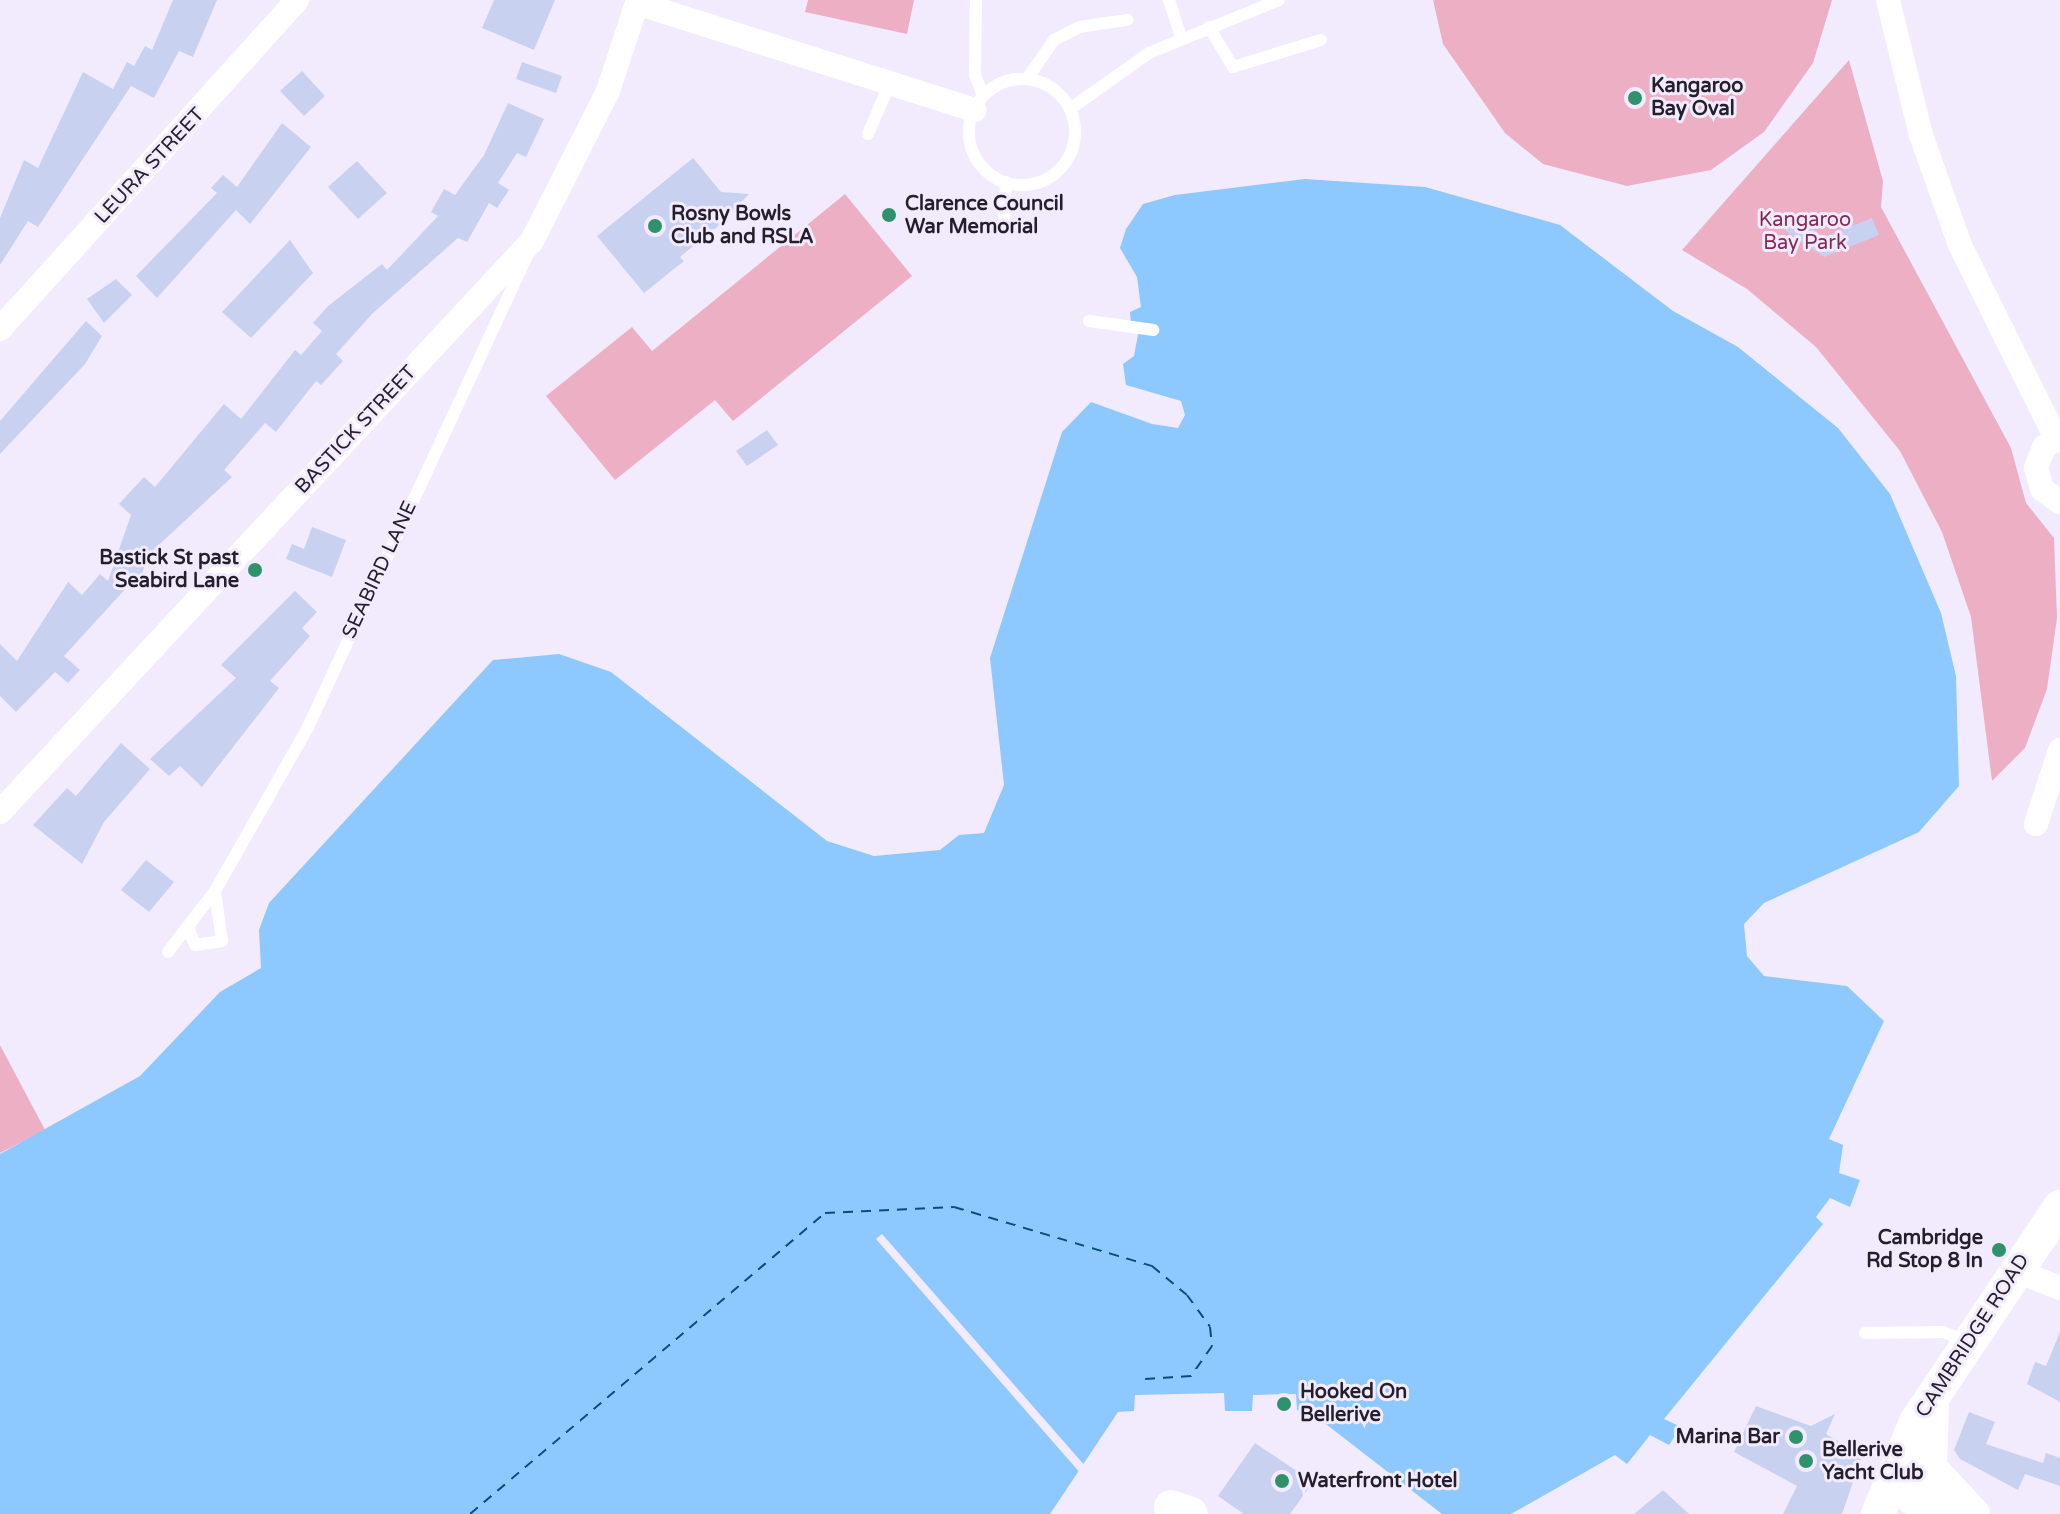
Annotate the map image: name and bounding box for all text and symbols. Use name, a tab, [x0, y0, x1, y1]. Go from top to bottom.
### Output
place label: Kangaroo Bay Oval	[1651, 74, 1743, 121]
marker: Kangaroo Bay Oval	[1626, 89, 1644, 107]
street label: LEURA STREET	[90, 103, 210, 229]
place label: Clarence Council War Memorial	[905, 192, 1064, 239]
place label: Rosny Bowls Club and RSLA	[671, 202, 814, 249]
marker: Clarence Council War Memorial	[880, 206, 898, 224]
park label: Kangaroo Bay Park	[1759, 208, 1851, 255]
marker: Rosny Bowls Club and RSLA	[646, 217, 664, 235]
street label: BASTICK STREET	[290, 361, 422, 499]
street label: SEABIRD LANE	[338, 497, 422, 643]
place label: Bastick St past Seabird Lane	[99, 546, 239, 593]
marker: Bastick St past Seabird Lane	[246, 561, 264, 579]
place label: Cambridge Rd Stop 8 In	[1866, 1226, 1983, 1273]
marker: Cambridge Rd Stop 8 In	[1990, 1241, 2008, 1259]
street label: CAMBRIDGE ROAD	[1911, 1250, 2035, 1422]
place label: Hooked On Bellerive	[1300, 1380, 1407, 1427]
marker: Hooked On Bellerive	[1275, 1395, 1293, 1413]
place label: Marina Bar	[1675, 1425, 1780, 1449]
marker: Marina Bar	[1787, 1428, 1805, 1446]
place label: Bellerive Yacht Club	[1822, 1438, 1924, 1485]
marker: Bellerive Yacht Club	[1797, 1452, 1815, 1470]
place label: Waterfront Hotel	[1298, 1469, 1458, 1493]
marker: Waterfront Hotel	[1273, 1472, 1291, 1490]

